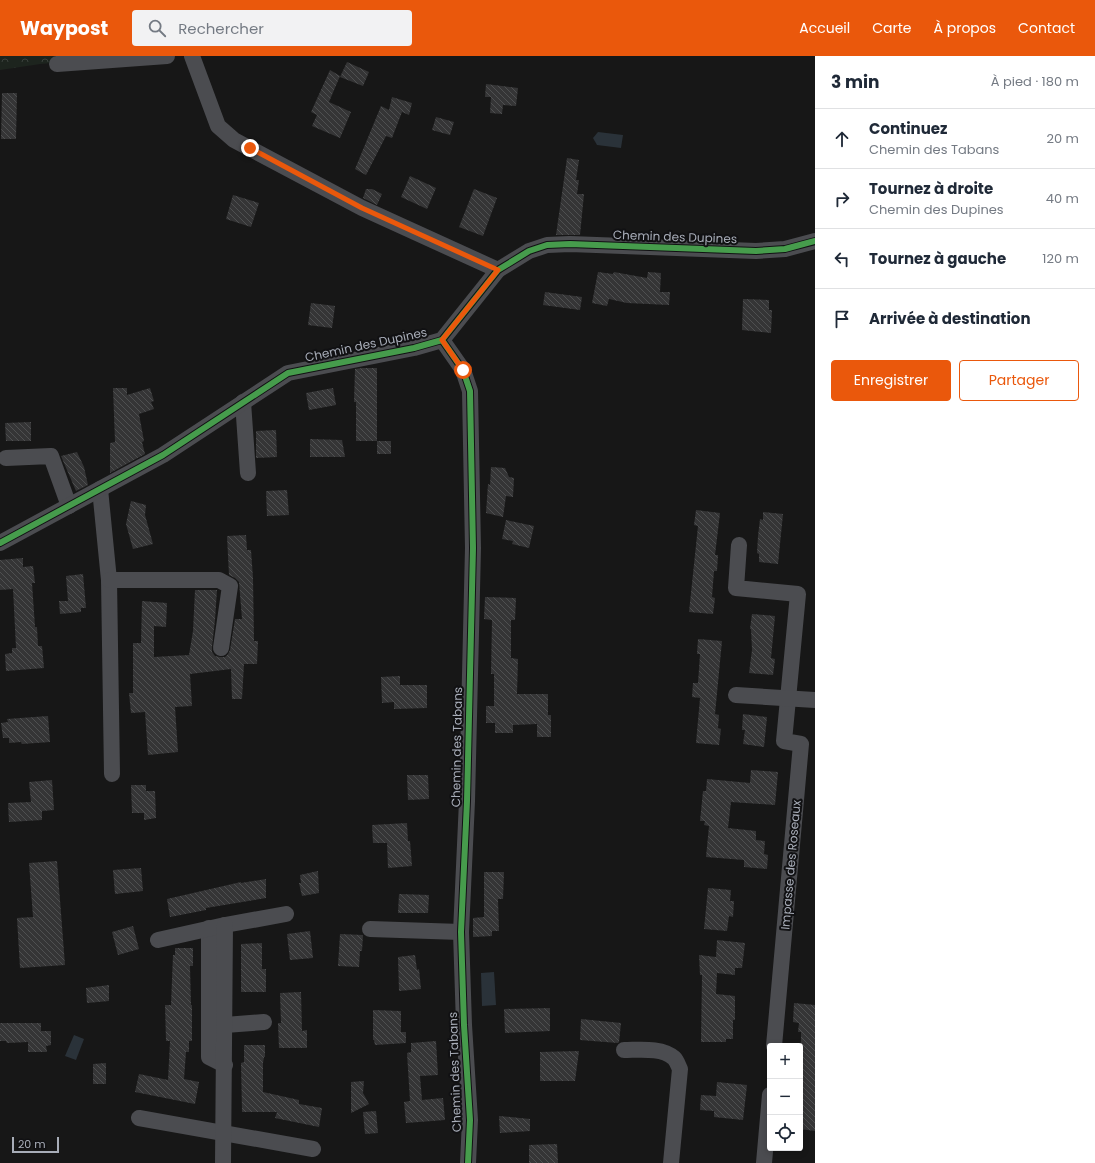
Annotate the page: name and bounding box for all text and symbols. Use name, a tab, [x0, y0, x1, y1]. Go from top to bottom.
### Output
search box	[132, 10, 412, 46]
text: Waypost	[20, 15, 108, 42]
icon: search	[146, 17, 168, 39]
text: Rechercher	[178, 18, 264, 39]
text: Accueil	[799, 18, 850, 38]
text: Carte	[872, 18, 912, 38]
text: À propos	[934, 18, 996, 38]
text: Contact	[1018, 18, 1075, 38]
text: 3 min	[831, 70, 879, 94]
text: À pied · 180 m	[991, 72, 1079, 91]
text: Continuez	[869, 118, 948, 139]
icon: ahead	[831, 128, 853, 150]
text: 20 m	[1046, 129, 1079, 148]
route end	[241, 139, 259, 157]
text: Chemin des Tabans	[869, 140, 999, 159]
text: Tournez à droite	[869, 178, 993, 199]
icon: right	[831, 188, 853, 210]
text: 40 m	[1046, 189, 1079, 208]
text: Chemin des Dupines	[869, 200, 1004, 219]
street label: Chemin des Dupines	[613, 226, 737, 247]
icon: left	[831, 248, 853, 270]
text: Tournez à gauche	[869, 248, 1006, 269]
text: 120 m	[1042, 249, 1079, 268]
icon: arrive	[831, 308, 853, 330]
text: Arrivée à destination	[869, 308, 1031, 329]
street label: Chemin des Dupines	[303, 323, 428, 366]
button: Enregistrer	[831, 360, 951, 401]
button: Partager	[959, 360, 1079, 401]
route start	[454, 361, 472, 379]
street label: Chemin des Tabans	[447, 687, 466, 807]
street label: Impasse des Roseaux	[776, 799, 805, 930]
street label: Chemin des Tabans	[444, 1012, 465, 1132]
map controls	[767, 1043, 803, 1151]
button: +	[767, 1043, 803, 1079]
button: −	[767, 1079, 803, 1115]
button: locate	[767, 1115, 803, 1151]
scale bar	[12, 1135, 59, 1154]
text: 20 m	[18, 1136, 46, 1152]

